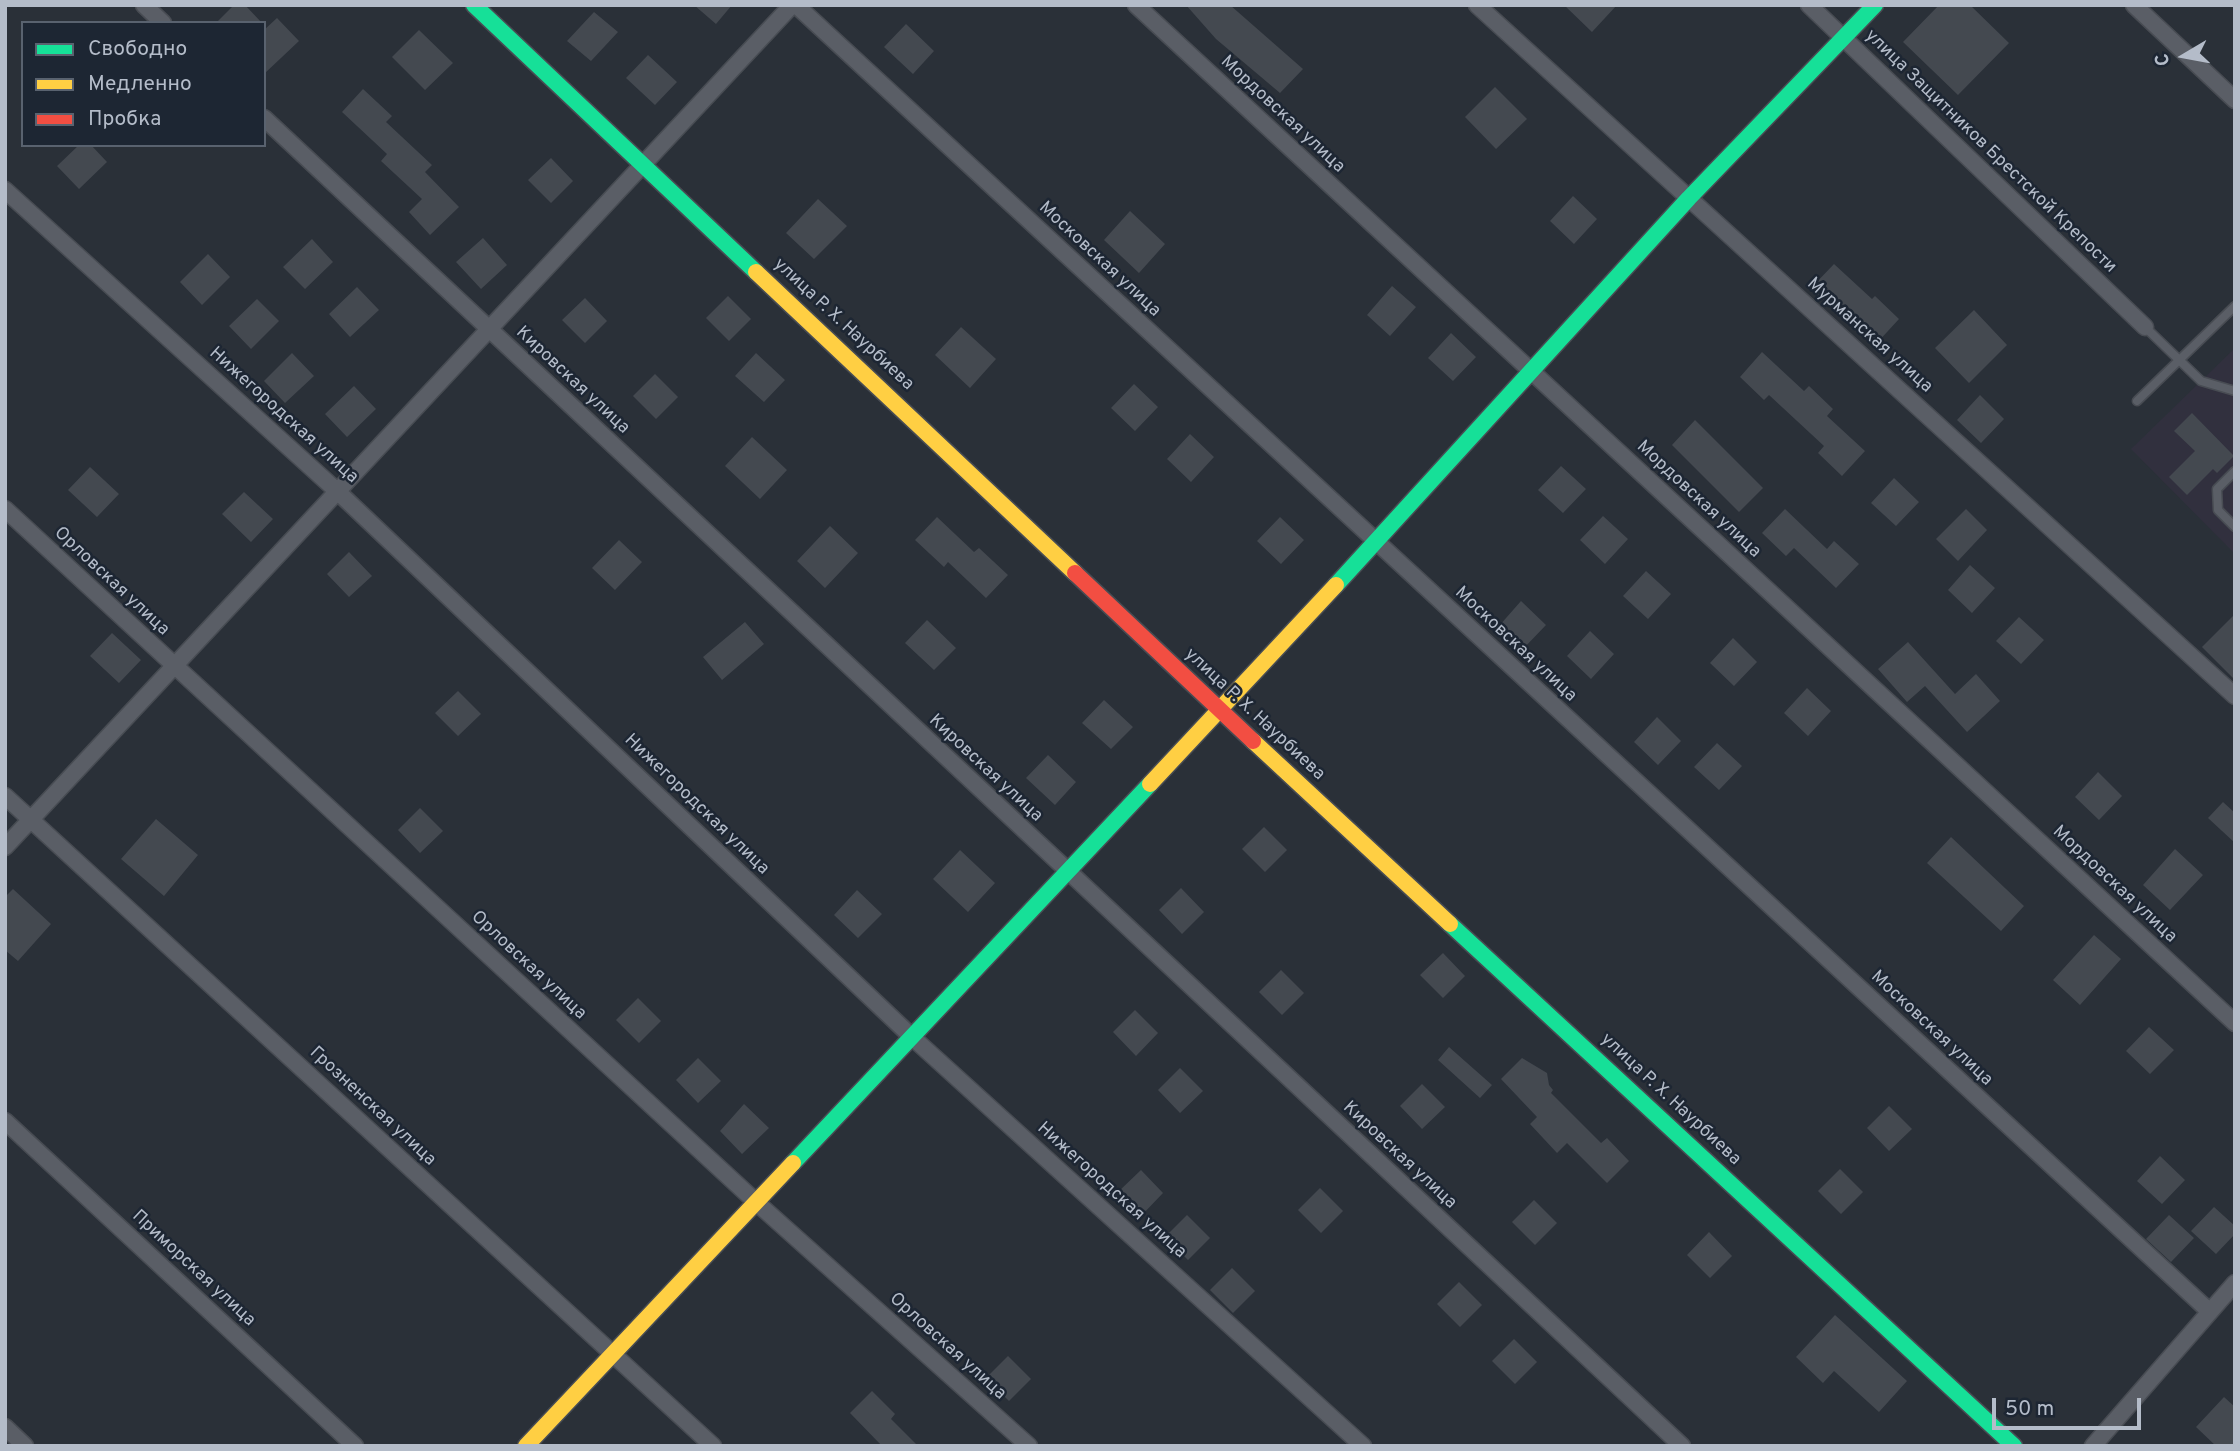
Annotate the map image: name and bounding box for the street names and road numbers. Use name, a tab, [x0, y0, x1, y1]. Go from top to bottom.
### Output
street label: улица Защитников Брестской Крепости	[1860, 26, 2120, 278]
street label: Мордовская улица	[1215, 52, 1349, 178]
street label: Московская улица	[1033, 198, 1165, 322]
street label: улица Р. Х. Наурбиева	[768, 254, 918, 396]
street label: Мурманская улица	[1802, 274, 1936, 398]
street label: Кировская улица	[510, 323, 634, 439]
street label: Нижегородская улица	[204, 343, 362, 489]
street label: Мордовская улица	[1631, 437, 1765, 563]
street label: Орловская улица	[49, 523, 173, 641]
street label: Московская улица	[1449, 583, 1581, 707]
street label: улица Р. Х. Наурбиева	[1179, 644, 1329, 786]
street label: Кировская улица	[923, 711, 1047, 827]
street label: Нижегородская улица	[619, 730, 773, 880]
street label: Мордовская улица	[2047, 822, 2181, 948]
street label: Орловская улица	[466, 907, 590, 1025]
street label: Московская улица	[1865, 967, 1997, 1091]
street label: улица Р. Х. Наурбиева	[1595, 1029, 1745, 1171]
street label: Грозненская улица	[304, 1043, 440, 1171]
street label: Кировская улица	[1337, 1098, 1461, 1214]
street label: Нижегородская улица	[1032, 1118, 1190, 1264]
street label: Приморская улица	[127, 1206, 259, 1332]
street label: Орловская улица	[884, 1289, 1010, 1405]

